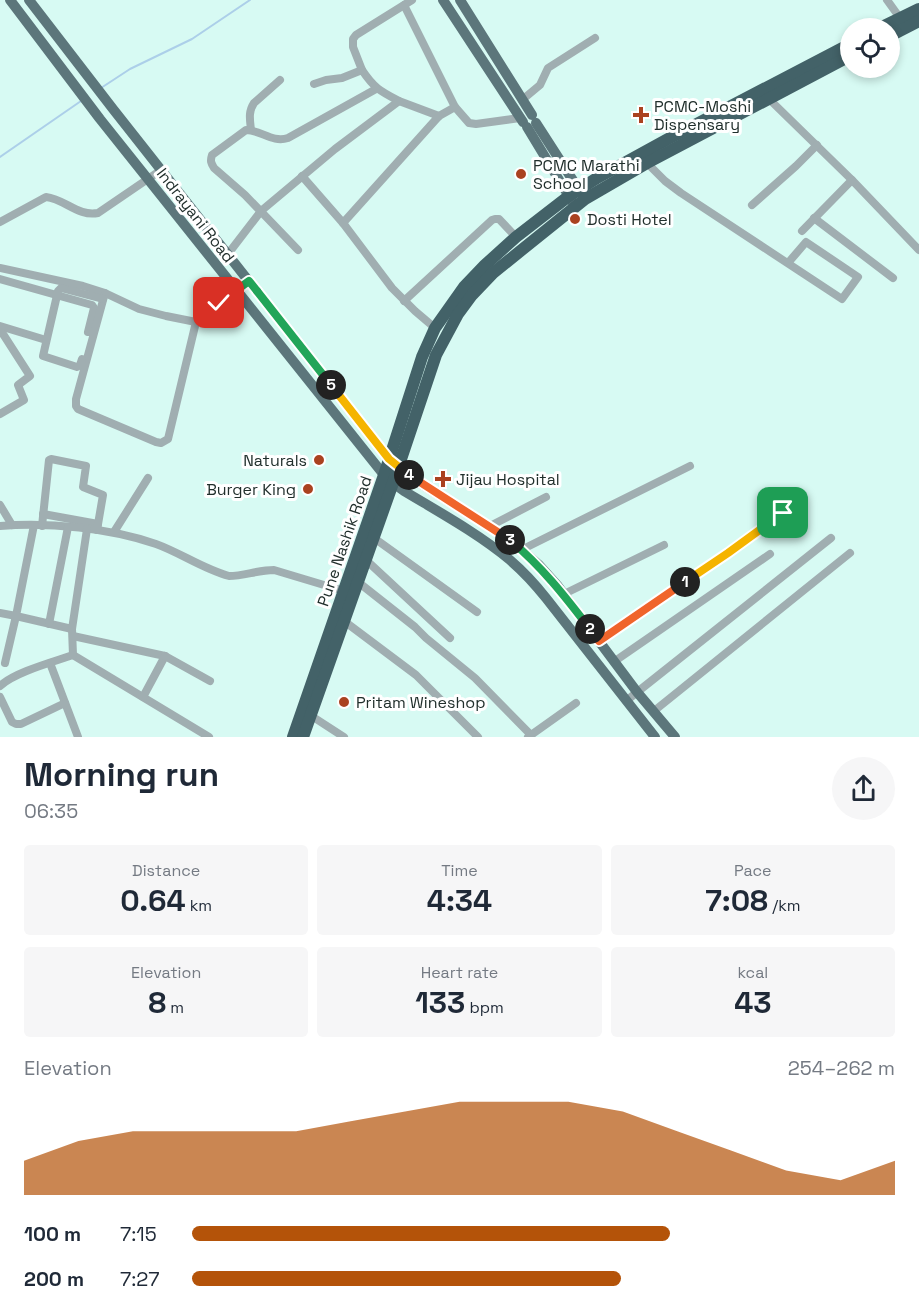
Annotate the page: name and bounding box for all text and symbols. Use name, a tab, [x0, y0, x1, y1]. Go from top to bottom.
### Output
map controls	[840, 18, 900, 78]
button: locate	[840, 18, 900, 78]
place label: PCMC-Moshi Dispensary	[654, 96, 751, 135]
marker: PCMC-Moshi Dispensary	[632, 106, 650, 124]
place label: PCMC Marathi School	[533, 155, 640, 194]
street label: Indrayani Road	[152, 164, 239, 267]
marker: PCMC Marathi School	[514, 167, 528, 181]
place label: Dosti Hotel	[587, 209, 672, 230]
marker: Dosti Hotel	[568, 212, 582, 226]
pin	[193, 277, 244, 328]
icon: check	[202, 286, 235, 319]
pin: 5	[316, 370, 346, 400]
text: 5	[326, 374, 336, 395]
place label: Naturals	[243, 450, 307, 471]
marker: Naturals	[312, 453, 326, 467]
pin: 4	[394, 460, 424, 490]
text: 4	[404, 464, 414, 485]
place label: Jijau Hospital	[456, 469, 560, 490]
marker: Jijau Hospital	[434, 470, 452, 488]
street label: Pune Nashik Road	[312, 473, 377, 609]
place label: Burger King	[206, 479, 296, 500]
marker: Burger King	[301, 482, 315, 496]
pin	[757, 487, 808, 538]
icon: arrive	[766, 496, 799, 529]
pin: 3	[495, 525, 525, 555]
text: 3	[505, 529, 515, 550]
pin: 1	[670, 567, 700, 597]
text: 1	[681, 571, 689, 592]
pin: 2	[575, 614, 605, 644]
text: 2	[585, 618, 595, 639]
place label: Pritam Wineshop	[356, 692, 485, 713]
marker: Pritam Wineshop	[337, 695, 351, 709]
text: Morning run	[24, 754, 219, 796]
button: share	[832, 757, 895, 820]
text: 06:35	[24, 798, 78, 824]
text: Distance	[132, 860, 200, 881]
text: Time	[441, 860, 478, 881]
text: Pace	[734, 860, 772, 881]
text: 0.64	[120, 881, 186, 920]
text: 4:34	[427, 881, 492, 920]
text: 7:08	[705, 881, 768, 920]
text: km	[186, 895, 212, 916]
text: /km	[768, 895, 801, 916]
text: Elevation	[131, 962, 201, 983]
text: Heart rate	[421, 962, 498, 983]
text: kcal	[737, 962, 768, 983]
text: 8	[148, 983, 166, 1022]
text: 133	[415, 983, 465, 1022]
text: 43	[734, 983, 771, 1022]
text: m	[166, 997, 184, 1018]
text: bpm	[465, 997, 504, 1018]
text: Elevation	[24, 1055, 112, 1081]
text: 254–262 m	[788, 1055, 895, 1081]
text: 100 m	[24, 1221, 81, 1247]
text: 7:15	[120, 1221, 157, 1247]
text: 200 m	[24, 1266, 84, 1292]
text: 7:27	[120, 1266, 160, 1292]

